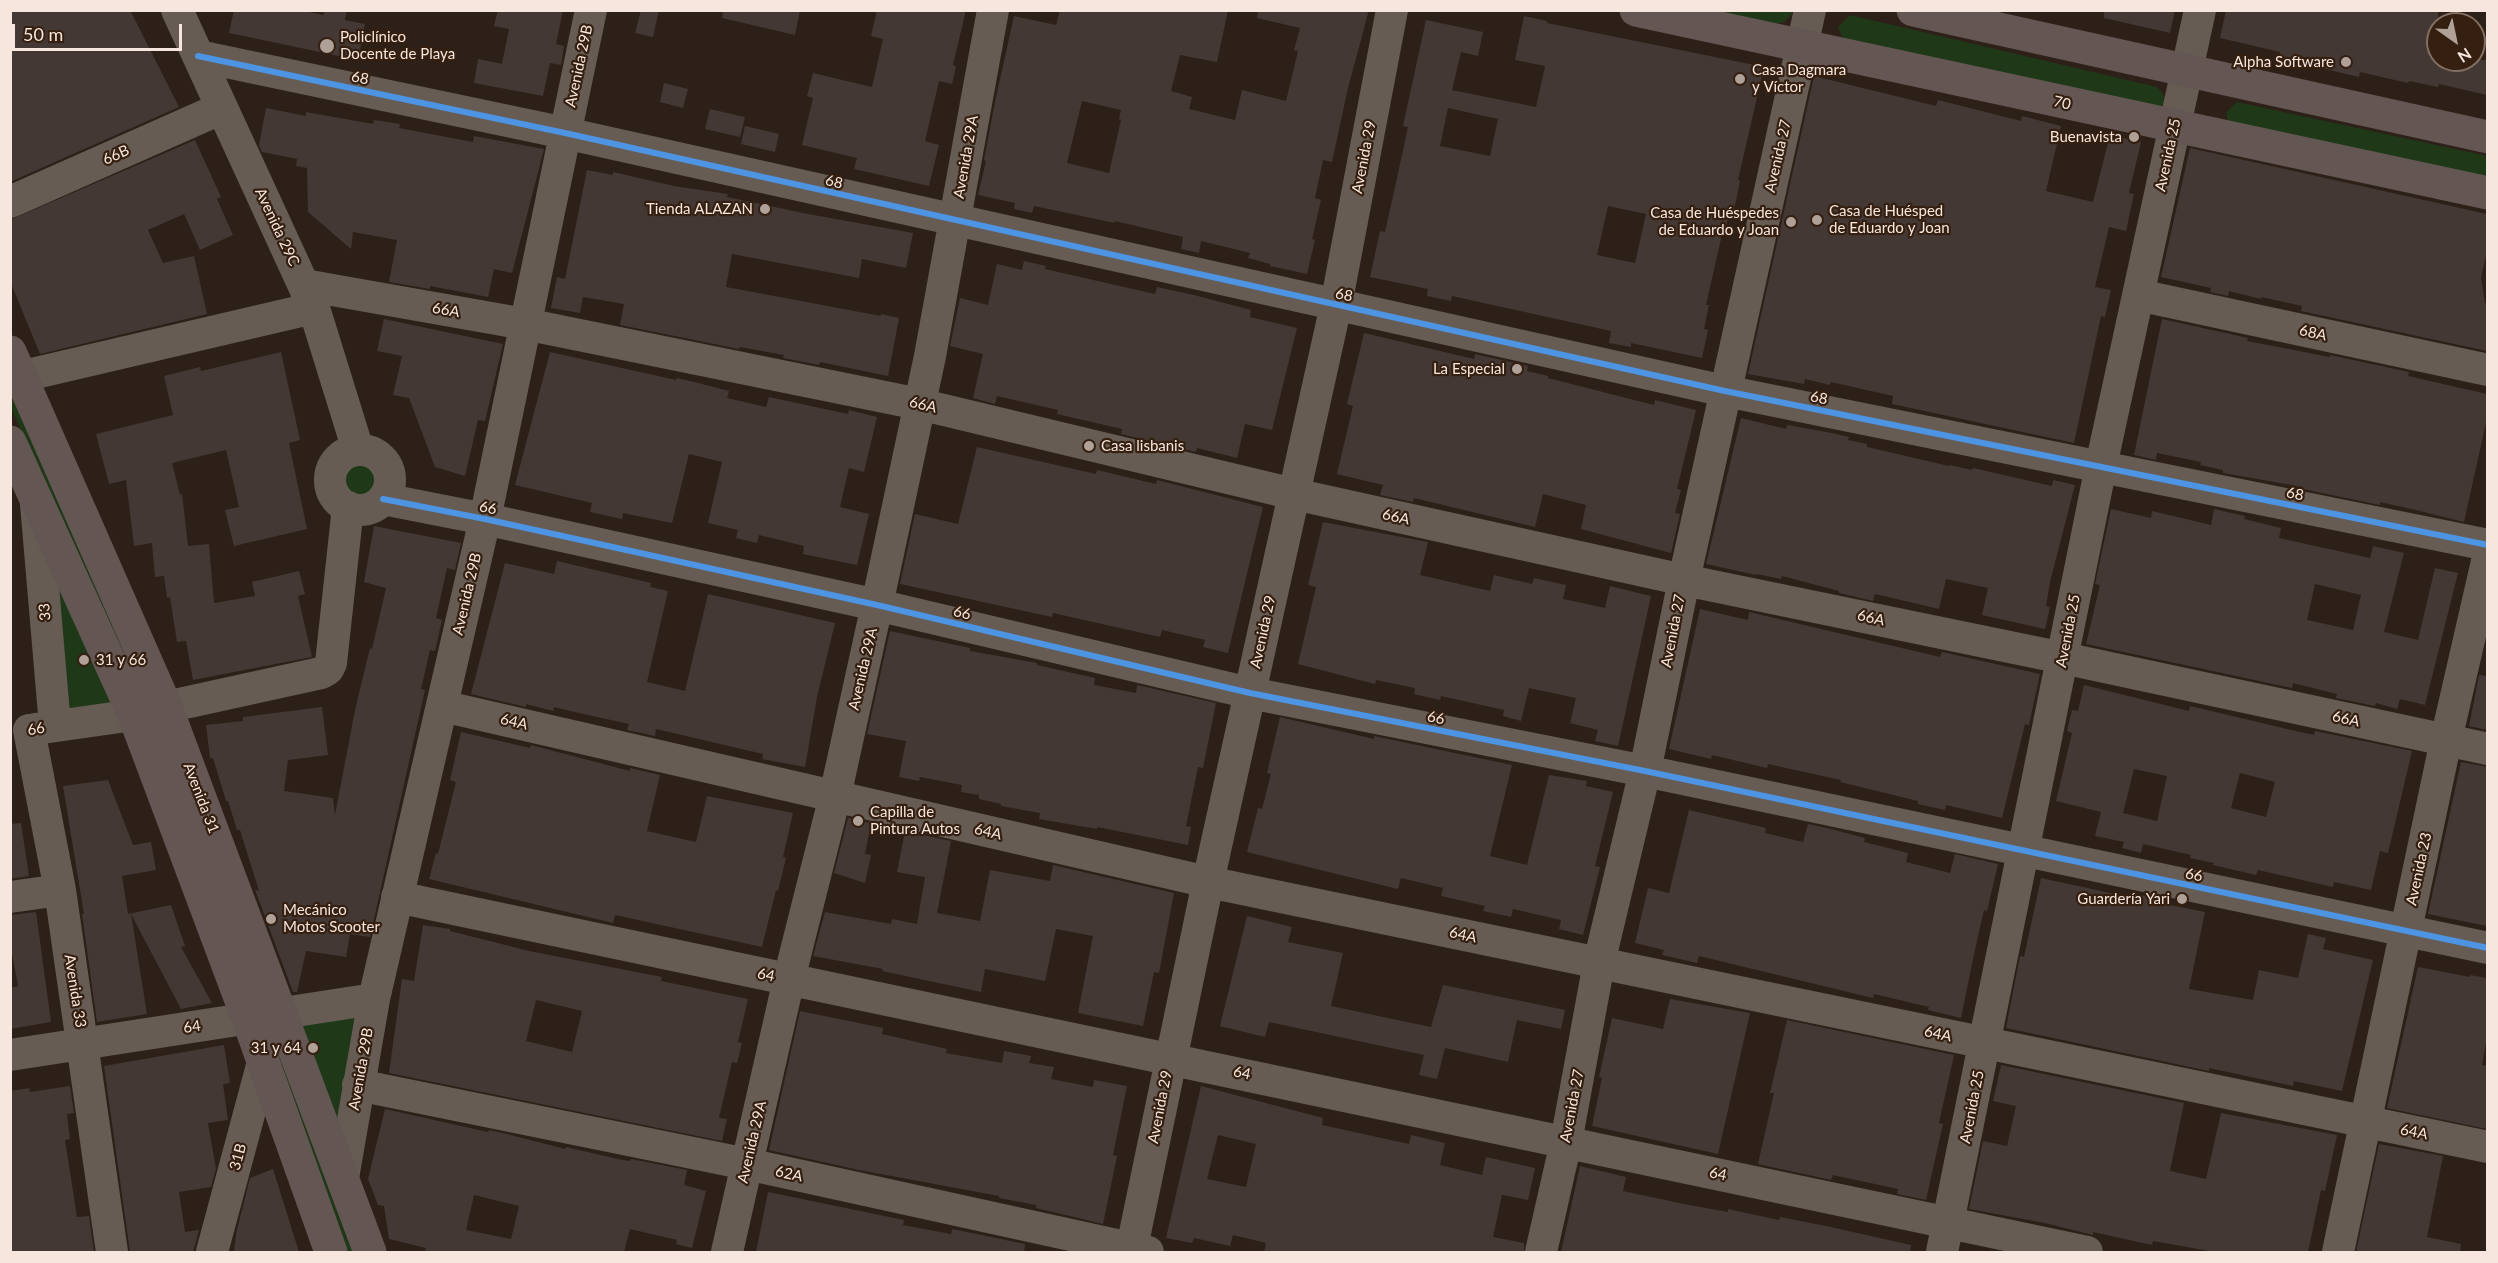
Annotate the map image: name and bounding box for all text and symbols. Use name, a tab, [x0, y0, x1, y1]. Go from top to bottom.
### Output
scale bar	[15, 12, 184, 50]
north arrow	[2426, 12, 2486, 72]
text: 50 m	[23, 23, 63, 45]
street label: Avenida 29B	[561, 23, 597, 109]
place label: Policlínico Docente de Playa	[340, 28, 455, 63]
marker: Policlínico Docente de Playa	[318, 37, 336, 55]
text: N	[2455, 45, 2475, 67]
place label: Alpha Software	[2233, 53, 2334, 71]
marker: Alpha Software	[2339, 55, 2353, 69]
place label: Casa Dagmara y Víctor	[1752, 61, 1846, 96]
street label: 68	[350, 67, 370, 89]
marker: Casa Dagmara y Víctor	[1733, 72, 1747, 86]
street label: 70	[2051, 92, 2073, 114]
street label: Avenida 29A	[950, 114, 982, 200]
street label: Avenida 25	[2151, 117, 2185, 193]
street label: Avenida 27	[1761, 118, 1795, 194]
street label: Avenida 29	[1348, 119, 1380, 195]
place label: Buenavista	[2050, 128, 2122, 146]
marker: Buenavista	[2127, 130, 2141, 144]
street label: 66B	[100, 141, 132, 169]
street label: 68	[823, 171, 845, 193]
street label: Avenida 29C	[251, 185, 303, 269]
place label: Tienda ALAZAN	[646, 200, 753, 218]
marker: Tienda ALAZAN	[758, 202, 772, 216]
place label: Casa de Huésped de Eduardo y Joan	[1829, 202, 1950, 237]
place label: Casa de Huéspedes de Eduardo y Joan	[1650, 204, 1779, 239]
marker: Casa de Huésped de Eduardo y Joan	[1810, 213, 1824, 227]
marker: Casa de Huéspedes de Eduardo y Joan	[1784, 215, 1798, 229]
street label: 68	[1334, 284, 1354, 306]
street label: 66A	[431, 299, 461, 321]
street label: 68A	[2298, 321, 2328, 345]
place label: La Especial	[1433, 360, 1505, 378]
marker: La Especial	[1510, 362, 1524, 376]
street label: 68	[1809, 388, 1829, 408]
street label: 66A	[908, 393, 938, 417]
place label: Casa lisbanis	[1101, 437, 1184, 455]
marker: Casa lisbanis	[1082, 439, 1096, 453]
street label: 68	[2285, 483, 2305, 505]
street label: 66	[478, 497, 498, 519]
street label: 66A	[1381, 505, 1411, 529]
street label: Avenida 29B	[449, 551, 485, 637]
street label: Avenida 27	[1657, 593, 1689, 669]
street label: Avenida 25	[2052, 593, 2084, 669]
street label: Avenida 29	[1246, 594, 1280, 670]
street label: 66	[951, 602, 973, 624]
street label: 33	[35, 603, 55, 621]
street label: 66A	[1856, 606, 1886, 630]
street label: Avenida 29A	[845, 626, 881, 712]
place label: 31 y 66	[96, 651, 146, 669]
marker: 31 y 66	[77, 653, 91, 667]
street label: 66A	[2331, 707, 2361, 731]
street label: 66	[1426, 708, 1446, 728]
street label: 64A	[499, 710, 529, 734]
street label: 66	[26, 719, 46, 739]
street label: Avenida 31	[179, 760, 223, 836]
place label: Capilla de Pintura Autos	[870, 803, 960, 838]
marker: Capilla de Pintura Autos	[851, 814, 865, 828]
street label: 64A	[973, 820, 1003, 844]
street label: Avenida 23	[2402, 831, 2436, 907]
street label: 66	[2184, 864, 2204, 886]
place label: Guardería Yari	[2077, 890, 2170, 908]
marker: Guardería Yari	[2175, 892, 2189, 906]
place label: Mecánico Motos Scooter	[283, 901, 380, 936]
marker: Mecánico Motos Scooter	[264, 912, 278, 926]
street label: 64A	[1448, 923, 1478, 947]
street label: Avenida 33	[60, 953, 90, 1029]
street label: 64	[756, 964, 776, 986]
street label: 64	[182, 1017, 202, 1037]
street label: 64A	[1923, 1022, 1953, 1046]
street label: Avenida 29B	[345, 1026, 377, 1112]
place label: 31 y 64	[251, 1039, 301, 1057]
marker: 31 y 64	[306, 1041, 320, 1055]
street label: 64	[1232, 1062, 1252, 1084]
street label: Avenida 27	[1556, 1068, 1588, 1144]
street label: Avenida 29	[1144, 1069, 1176, 1145]
street label: Avenida 25	[1956, 1069, 1988, 1145]
street label: Avenida 29A	[734, 1099, 770, 1185]
street label: 64A	[2399, 1121, 2429, 1143]
street label: 31B	[226, 1142, 250, 1172]
street label: 62A	[774, 1162, 804, 1186]
street label: 64	[1708, 1163, 1728, 1185]

